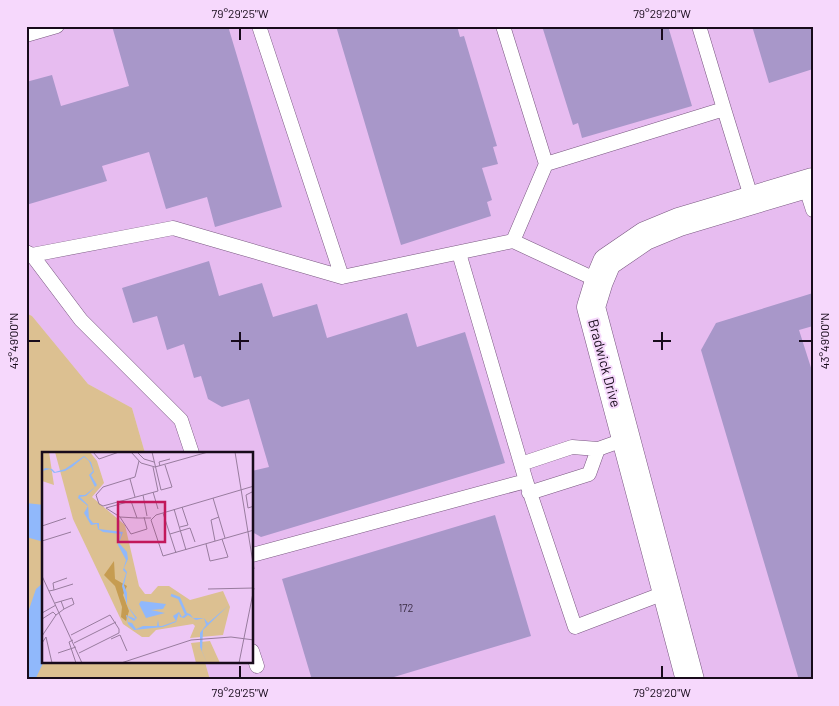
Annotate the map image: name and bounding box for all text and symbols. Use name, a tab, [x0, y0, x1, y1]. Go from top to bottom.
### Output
text: 79°29'25"W	[211, 6, 269, 20]
text: 79°29'20"W	[633, 6, 691, 20]
text: 43°49'00"N	[6, 313, 20, 369]
text: 43°49'00"N	[817, 313, 831, 369]
street label: Bradwick Drive	[585, 317, 625, 409]
inset map	[42, 452, 254, 664]
house number: 172	[399, 601, 414, 614]
text: 79°29'25"W	[211, 685, 269, 699]
text: 79°29'20"W	[633, 685, 691, 699]

